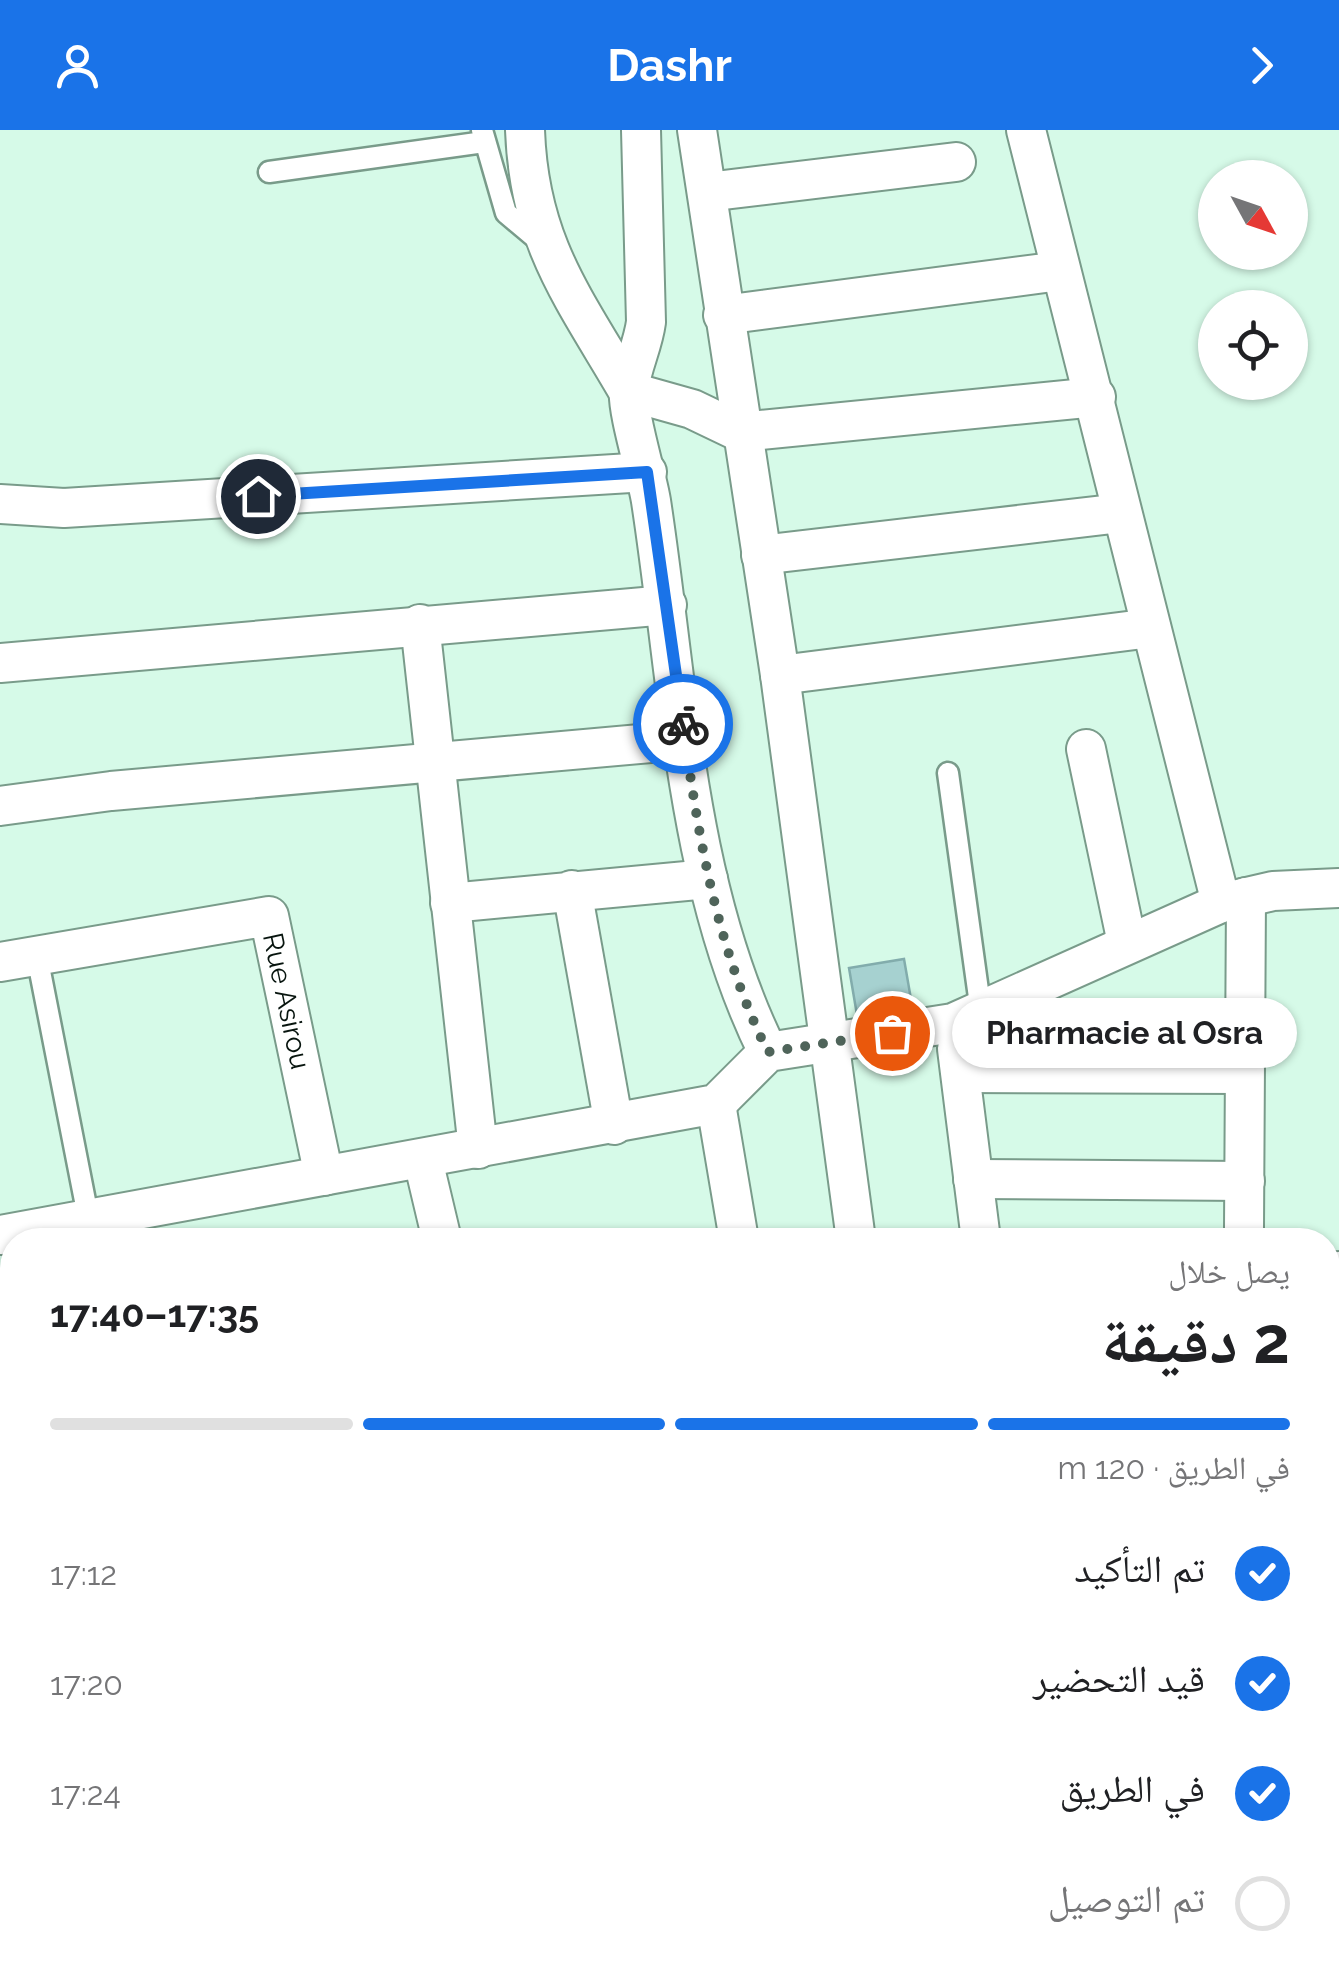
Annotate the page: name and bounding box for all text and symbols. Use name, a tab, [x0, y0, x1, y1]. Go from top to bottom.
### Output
icon: person	[50, 38, 105, 93]
icon: forward	[1234, 38, 1289, 93]
text: Dashr	[607, 39, 732, 92]
north arrow	[1198, 160, 1308, 270]
map controls	[1198, 160, 1308, 400]
button: locate	[1198, 290, 1308, 400]
pin	[216, 454, 301, 539]
icon: home	[231, 469, 286, 524]
courier	[633, 674, 733, 774]
icon: bike	[656, 697, 711, 752]
street label: Rue Asirou	[256, 930, 317, 1072]
pin	[850, 991, 935, 1076]
callout: Pharmacie al Osra	[952, 998, 1297, 1068]
icon: bag	[865, 1006, 920, 1061]
text: Pharmacie al Osra	[986, 1014, 1263, 1051]
text: يصل خلال	[1168, 1253, 1290, 1290]
text: 17:35–17:40	[50, 1291, 259, 1336]
text: 2 دقيقة	[1101, 1302, 1290, 1378]
text: في الطريق · 120 m	[1058, 1449, 1290, 1486]
text: تم التأكيد	[1074, 1546, 1205, 1591]
icon: check	[1235, 1546, 1290, 1601]
text: 17:12	[50, 1555, 117, 1592]
text: قيد التحضير	[1033, 1656, 1205, 1701]
icon: check	[1235, 1656, 1290, 1711]
text: 17:20	[50, 1665, 123, 1702]
text: في الطريق	[1059, 1766, 1205, 1811]
icon: check	[1235, 1766, 1290, 1821]
text: 17:24	[50, 1775, 121, 1812]
text: تم التوصيل	[1048, 1876, 1205, 1921]

